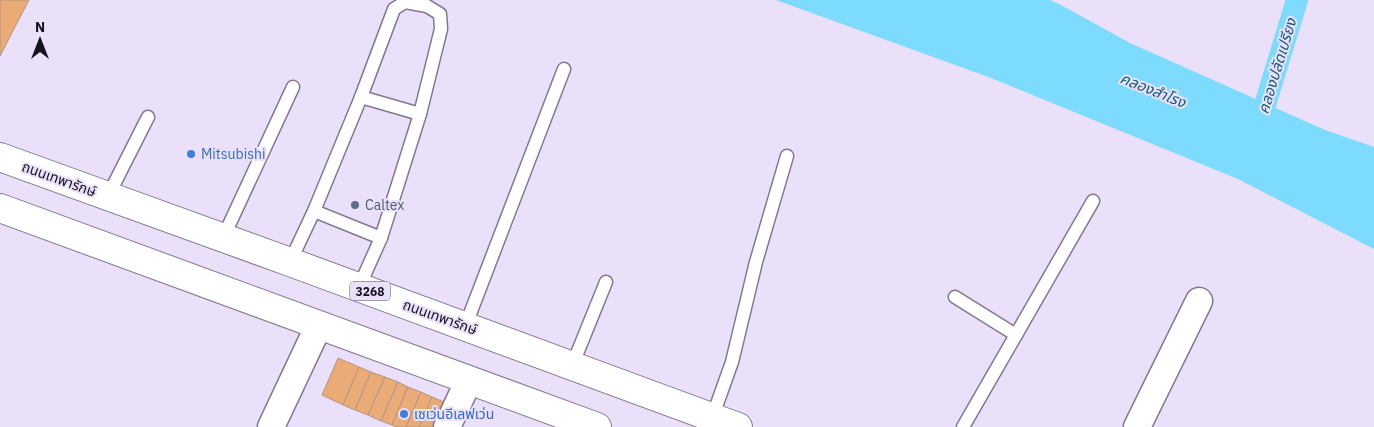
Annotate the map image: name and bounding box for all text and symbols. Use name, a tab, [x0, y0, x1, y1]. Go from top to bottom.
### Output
north arrow	[15, 15, 65, 65]
water label: คลองปลัดเปรียง	[1253, 15, 1301, 116]
text: N	[35, 18, 45, 36]
water label: คลองสำโรง	[1117, 68, 1189, 112]
place label: Mitsubishi	[201, 145, 265, 163]
marker: Mitsubishi	[185, 148, 197, 160]
street label: ถนนเทพารักษ์	[19, 157, 99, 201]
place label: Caltex	[365, 196, 404, 214]
marker: Caltex	[349, 199, 361, 211]
road number: 3268	[350, 282, 390, 300]
street label: ถนนเทพารักษ์	[400, 295, 480, 339]
place label: เซเว่นอีเลฟเว่น	[414, 405, 494, 423]
marker: เซเว่นอีเลฟเว่น	[398, 408, 410, 420]

